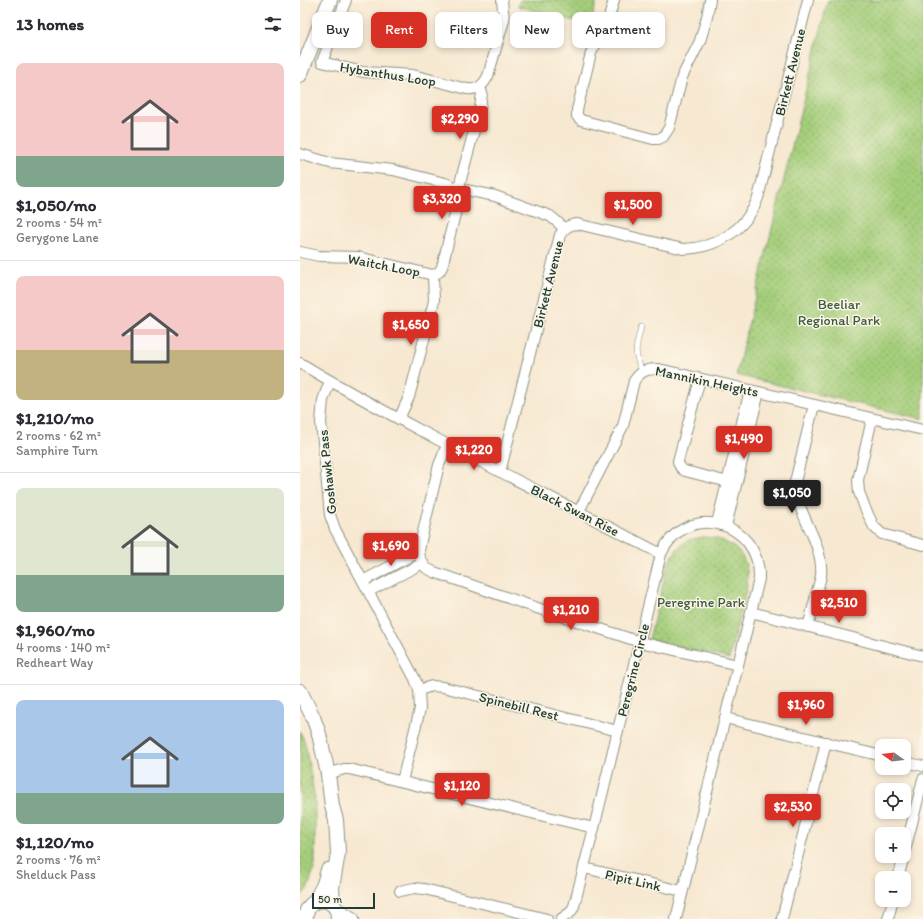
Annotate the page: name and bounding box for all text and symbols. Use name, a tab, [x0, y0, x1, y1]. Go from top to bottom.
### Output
chip: Buy	[312, 12, 363, 48]
chip: Rent	[371, 12, 427, 48]
chip: Filters	[435, 12, 502, 48]
chip: New	[510, 12, 564, 48]
chip: Apartment	[572, 12, 665, 48]
icon: filters	[262, 13, 284, 35]
text: 13 homes	[16, 14, 84, 34]
street label: Birkett Avenue	[771, 26, 810, 118]
street label: Hybanthus Loop	[339, 59, 437, 90]
icon: home	[114, 89, 186, 161]
pin: $2,290	[427, 106, 493, 140]
text: $2,290	[441, 111, 479, 126]
pin: $3,320	[409, 186, 475, 220]
text: $3,320	[423, 191, 461, 206]
pin: $1,500	[600, 192, 666, 226]
text: $1,050/mo	[16, 195, 96, 215]
text: $1,500	[614, 197, 652, 212]
text: 2 rooms · 54 m²	[16, 215, 102, 230]
text: Gerygone Lane	[16, 230, 99, 245]
street label: Birkett Avenue	[529, 238, 568, 330]
street label: Waitch Loop	[346, 250, 422, 281]
park label: Beeliar Regional Park	[798, 296, 880, 329]
icon: home	[114, 302, 186, 374]
pin: $1,650	[378, 312, 444, 346]
text: $1,650	[392, 317, 430, 332]
street label: Mannikin Heights	[654, 362, 760, 401]
text: $1,210/mo	[16, 408, 94, 428]
pin: $1,490	[711, 426, 777, 460]
text: 2 rooms · 62 m²	[16, 428, 101, 443]
street label: Goshawk Pass	[315, 429, 340, 515]
text: $1,490	[725, 431, 763, 446]
pin: $1,220	[441, 437, 507, 471]
text: $1,220	[455, 442, 493, 457]
text: Samphire Turn	[16, 443, 98, 458]
pin: $1,050	[759, 480, 825, 514]
street label: Black Swan Rise	[528, 481, 622, 540]
text: $1,050	[773, 485, 811, 500]
icon: home	[114, 514, 186, 586]
pin: $1,690	[358, 533, 424, 567]
text: $1,690	[372, 538, 410, 553]
pin: $2,510	[806, 590, 872, 624]
park label: Peregrine Park	[657, 594, 746, 611]
text: $2,510	[820, 595, 858, 610]
pin: $1,210	[538, 597, 604, 631]
text: $1,210	[553, 602, 589, 617]
text: $1,960/mo	[16, 620, 95, 640]
street label: Peregrine Circle	[614, 621, 653, 719]
text: 4 rooms · 140 m²	[16, 640, 110, 655]
text: Redheart Way	[16, 655, 93, 670]
street label: Spinebill Rest	[477, 688, 560, 725]
pin: $1,960	[773, 692, 839, 726]
text: $1,960	[787, 697, 825, 712]
icon: home	[114, 726, 186, 798]
north arrow	[875, 739, 911, 775]
map controls	[875, 739, 911, 907]
pin: $1,120	[429, 773, 495, 807]
text: $1,120	[444, 778, 480, 793]
button: locate	[875, 783, 911, 819]
pin: $2,530	[760, 794, 826, 828]
text: $2,530	[774, 799, 812, 814]
button: +	[875, 827, 911, 863]
text: $1,120/mo	[16, 832, 94, 852]
text: 2 rooms · 76 m²	[16, 852, 101, 867]
street label: Pipit Link	[603, 866, 663, 895]
text: Shelduck Pass	[16, 867, 96, 882]
button: −	[875, 871, 911, 907]
scale bar	[312, 891, 375, 910]
text: 50 m	[318, 893, 342, 906]

